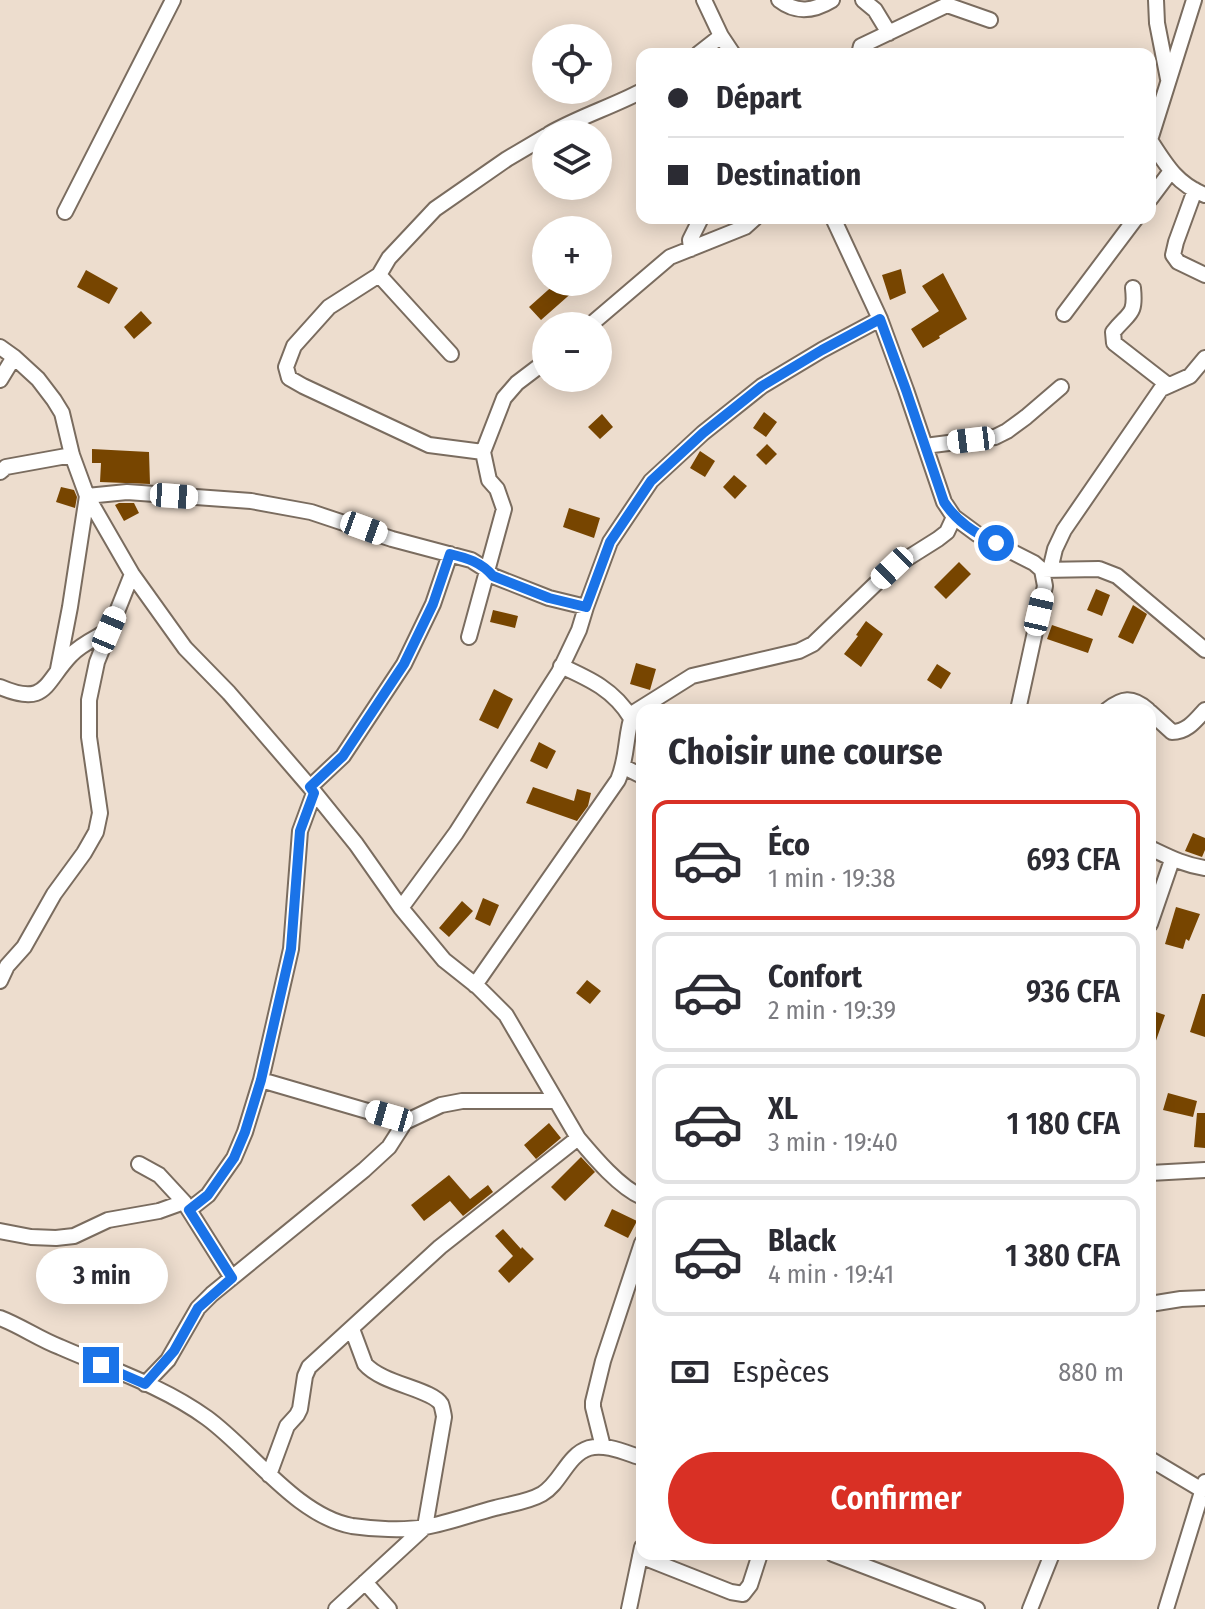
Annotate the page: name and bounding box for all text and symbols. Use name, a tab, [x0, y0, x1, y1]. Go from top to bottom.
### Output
map controls	[532, 24, 612, 392]
button: locate	[532, 24, 612, 104]
text: Départ	[716, 80, 802, 116]
button: layers	[532, 120, 612, 200]
text: Destination	[716, 157, 861, 193]
button: +	[532, 216, 612, 296]
button: −	[532, 312, 612, 392]
car	[946, 425, 996, 455]
car	[149, 482, 199, 510]
car	[337, 509, 391, 547]
route start	[978, 525, 1014, 561]
car	[866, 543, 918, 593]
car	[1022, 586, 1056, 638]
car	[89, 603, 129, 657]
text: Choisir une course	[668, 730, 943, 774]
icon: car	[672, 824, 744, 896]
text: Éco	[768, 827, 810, 863]
text: 693 CFA	[1026, 842, 1120, 878]
text: 1 min · 19:38	[768, 863, 895, 894]
icon: car	[672, 956, 744, 1028]
text: Confort	[768, 959, 862, 995]
text: 936 CFA	[1026, 974, 1120, 1010]
text: 2 min · 19:39	[768, 995, 896, 1026]
icon: car	[672, 1088, 744, 1160]
text: XL	[768, 1091, 798, 1127]
car	[363, 1098, 415, 1134]
text: 1 180 CFA	[1007, 1106, 1120, 1142]
text: 3 min · 19:40	[768, 1127, 898, 1158]
icon: car	[672, 1220, 744, 1292]
text: Black	[768, 1223, 836, 1259]
text: 1 380 CFA	[1005, 1238, 1120, 1274]
callout: 3 min	[35, 1249, 167, 1305]
text: 4 min · 19:41	[768, 1259, 894, 1290]
text: 3 min	[73, 1260, 131, 1291]
route end	[83, 1347, 119, 1383]
icon: cash	[668, 1350, 712, 1394]
text: Espèces	[732, 1354, 829, 1390]
text: 880 m	[1058, 1357, 1124, 1388]
button: Confirmer	[668, 1452, 1124, 1544]

